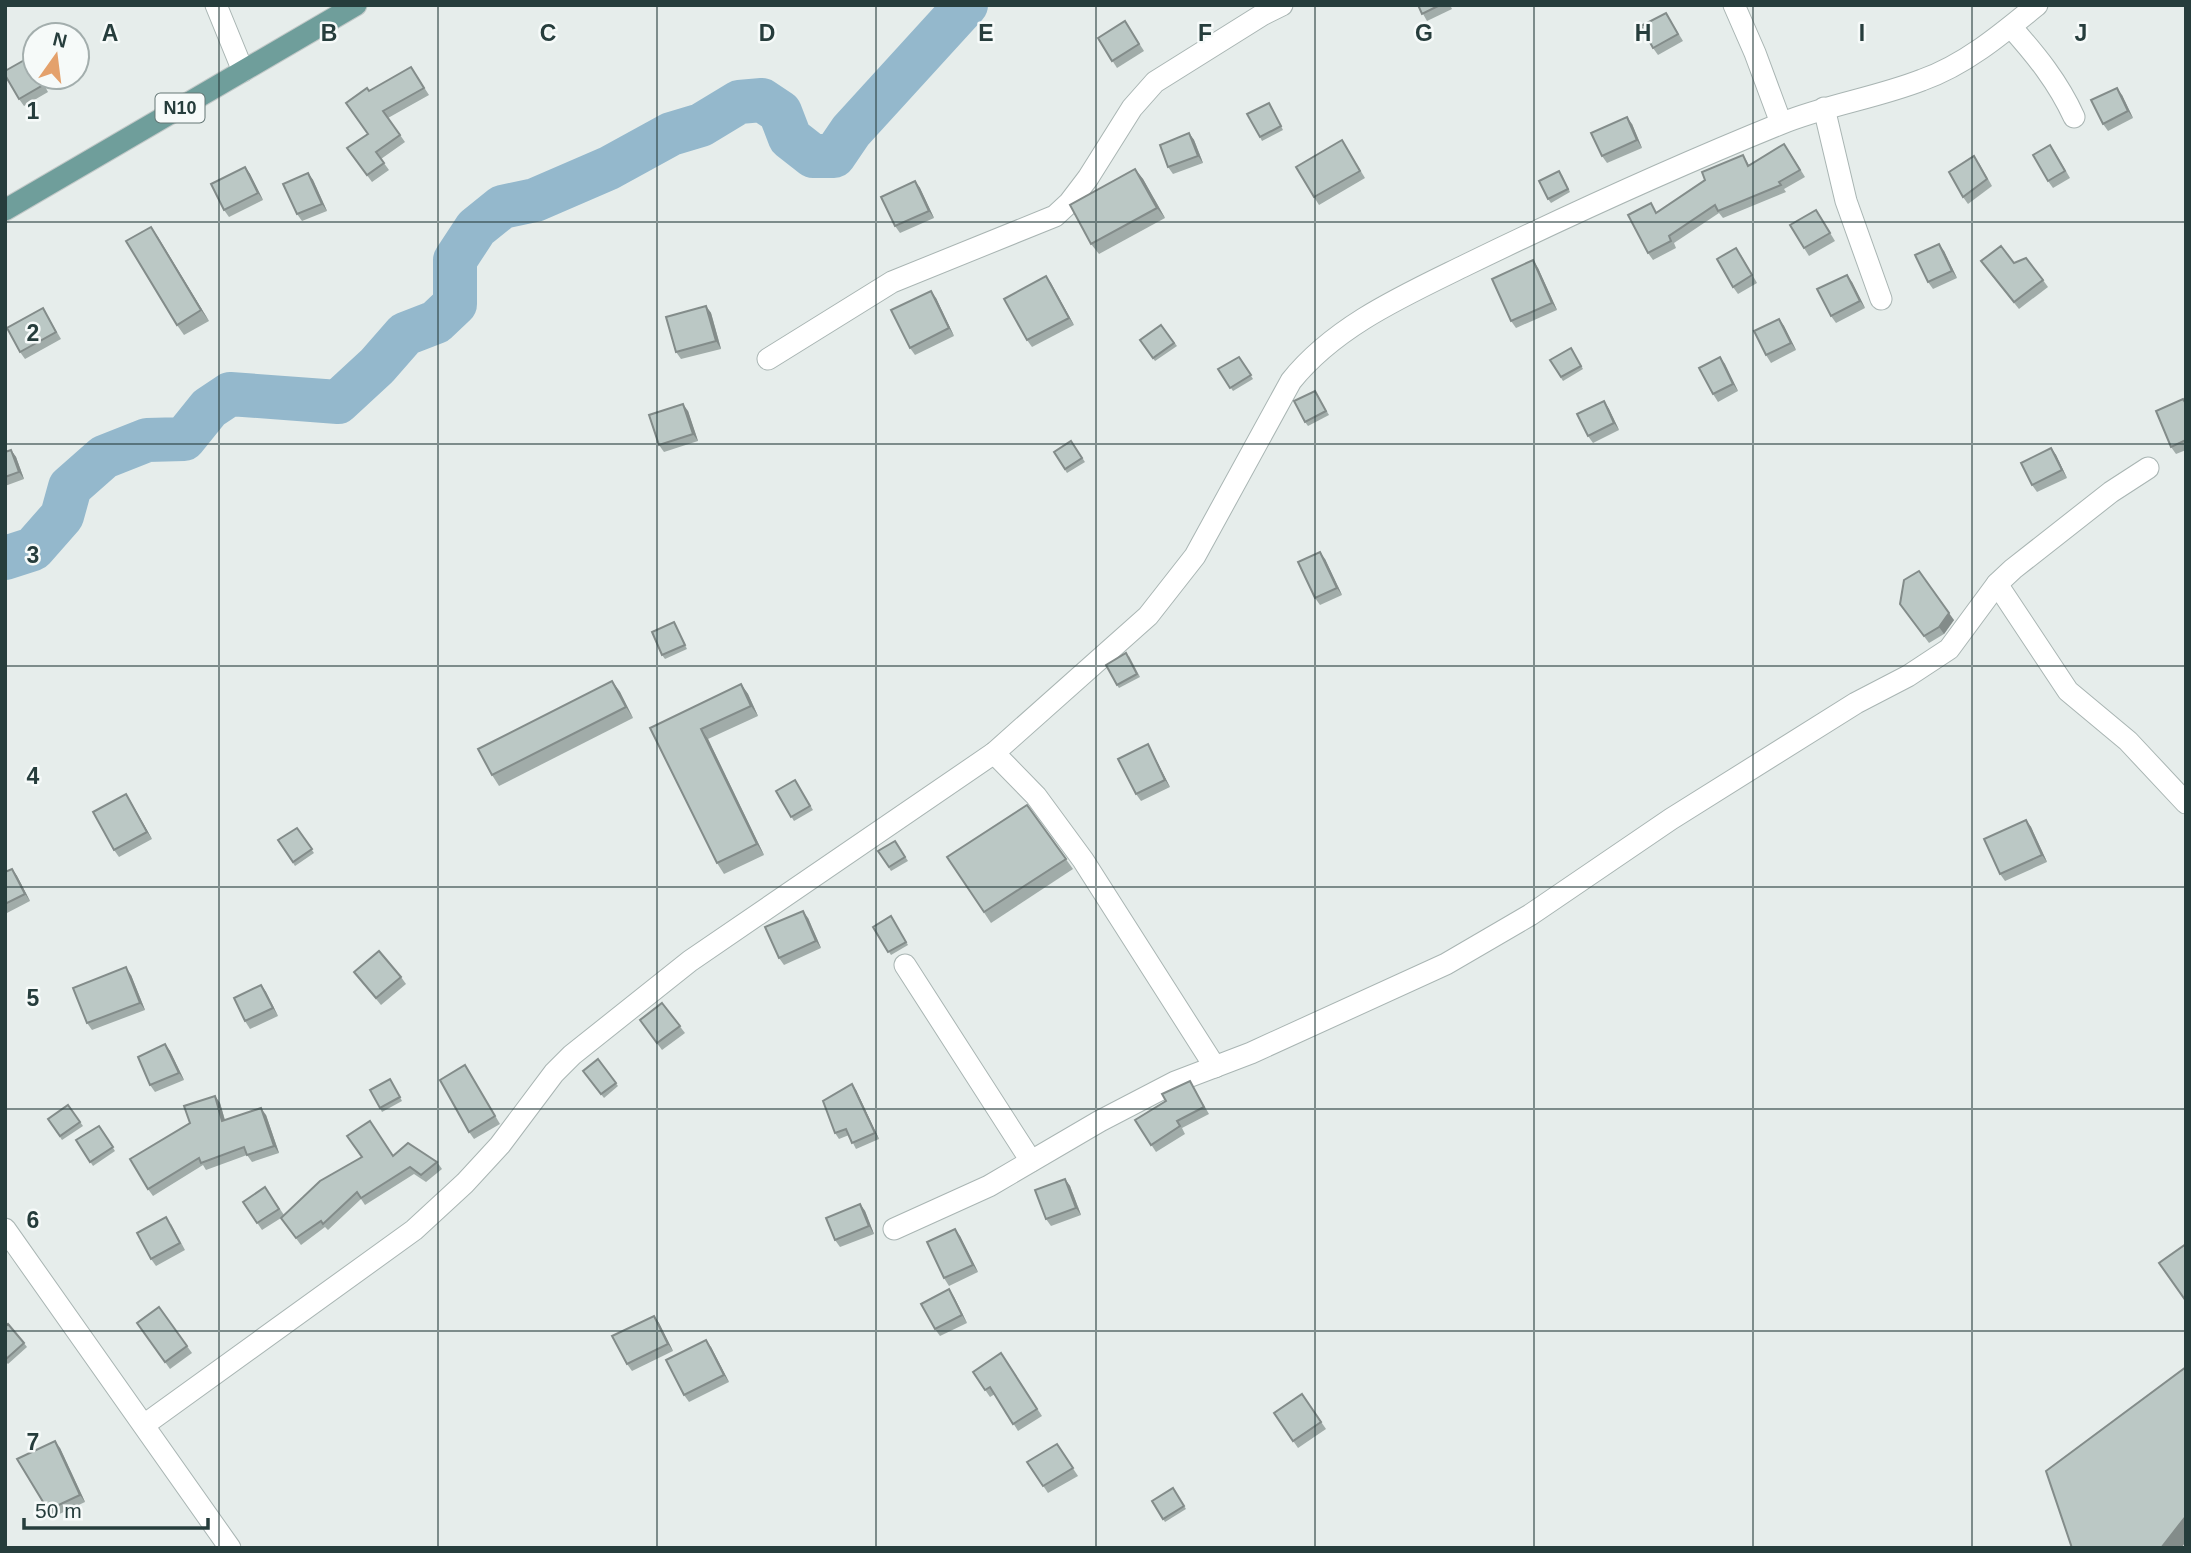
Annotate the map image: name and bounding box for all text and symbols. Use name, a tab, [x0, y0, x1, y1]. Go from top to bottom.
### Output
text: A	[102, 20, 118, 46]
text: B	[321, 20, 337, 46]
text: C	[540, 20, 556, 46]
text: D	[759, 20, 775, 46]
text: E	[978, 20, 994, 46]
text: F	[1198, 20, 1212, 46]
text: G	[1415, 20, 1433, 46]
text: H	[1635, 20, 1651, 46]
text: I	[1859, 20, 1865, 46]
text: J	[2075, 20, 2087, 46]
north arrow	[21, 21, 91, 91]
text: N	[51, 28, 69, 52]
road number: N10	[156, 94, 204, 122]
text: 1	[27, 98, 40, 124]
text: 2	[27, 320, 39, 346]
text: 3	[27, 542, 39, 568]
text: 4	[27, 763, 40, 789]
text: 5	[27, 985, 40, 1011]
text: 6	[27, 1207, 39, 1233]
text: 7	[27, 1429, 39, 1455]
scale bar	[24, 1486, 208, 1530]
text: 50 m	[35, 1499, 82, 1522]

